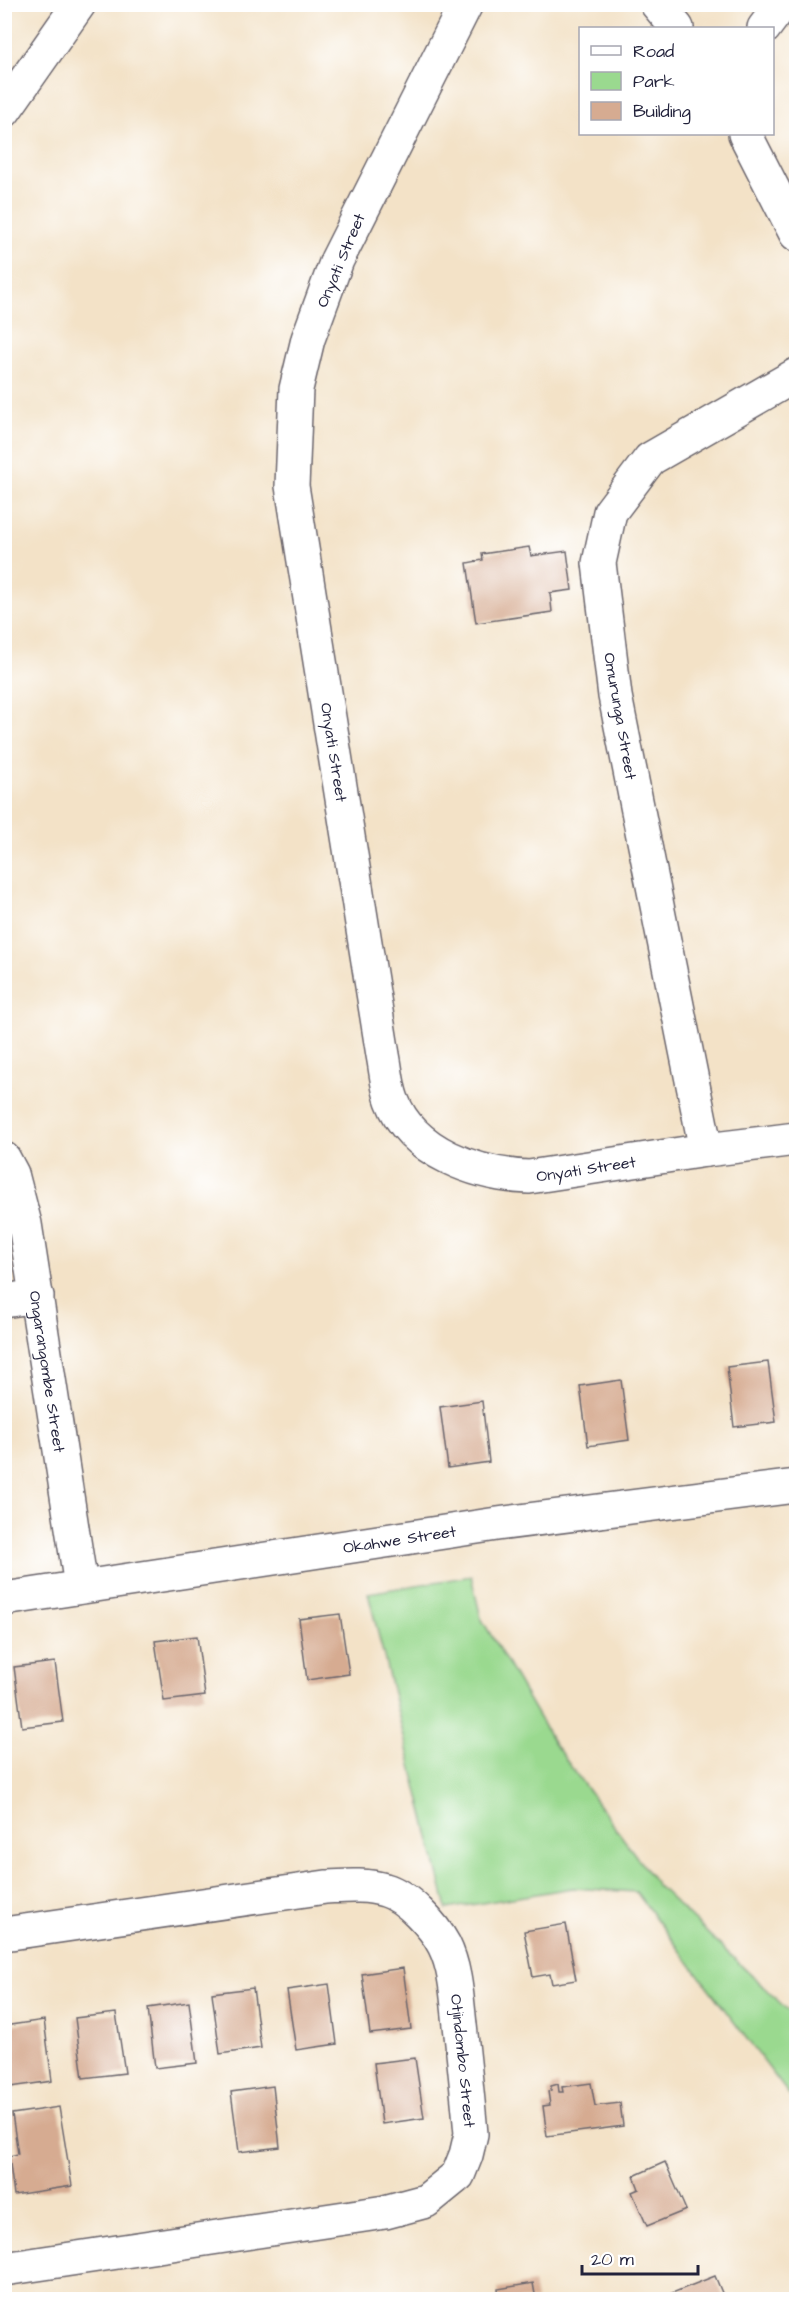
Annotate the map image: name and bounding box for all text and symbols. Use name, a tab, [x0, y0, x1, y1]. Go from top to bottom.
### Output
legend	[579, 27, 774, 135]
text: Road	[633, 39, 674, 64]
text: Park	[633, 69, 675, 94]
text: Building	[633, 99, 691, 125]
street label: Onyati Street	[311, 209, 372, 311]
street label: Omurunga Street	[597, 651, 642, 782]
street label: Onyati Street	[315, 701, 352, 804]
street label: Onyati Street	[535, 1151, 638, 1188]
street label: Ongarangombe Street	[23, 1289, 70, 1455]
street label: Okahwe Street	[342, 1520, 458, 1559]
street label: Otjindombo Street	[445, 1993, 480, 2129]
scale bar	[582, 2238, 698, 2276]
text: 20 m	[591, 2247, 634, 2272]

